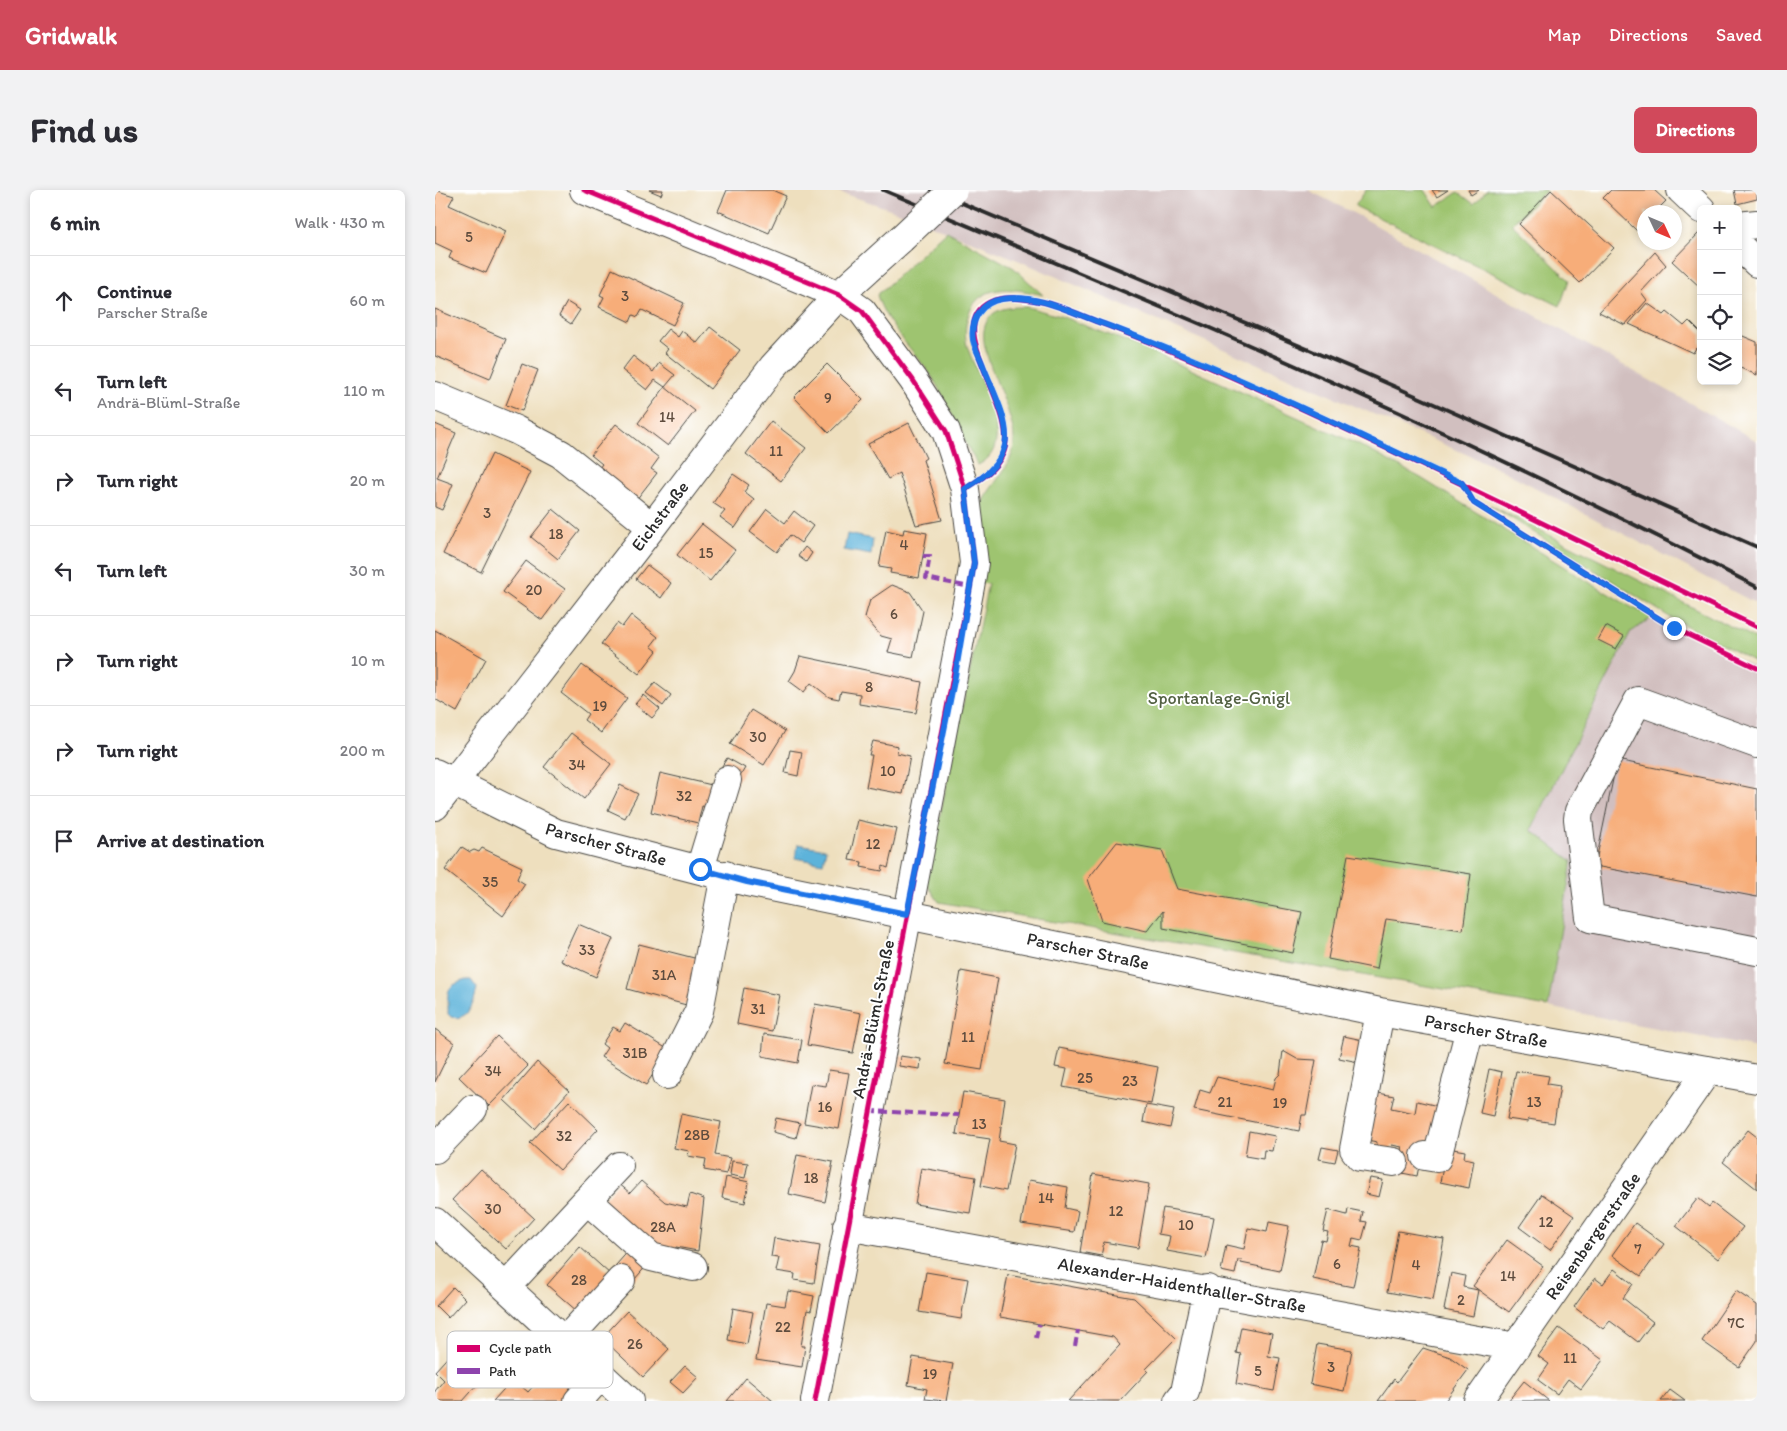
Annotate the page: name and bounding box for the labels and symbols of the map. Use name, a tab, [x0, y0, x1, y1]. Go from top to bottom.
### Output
north arrow	[1637, 205, 1682, 250]
house number: 5	[465, 228, 473, 246]
house number: 3	[621, 287, 629, 305]
house number: 9	[824, 389, 832, 407]
house number: 14	[659, 408, 675, 426]
house number: 11	[769, 442, 783, 460]
street label: Eichstraße	[626, 476, 694, 556]
house number: 3	[483, 504, 491, 522]
house number: 18	[548, 525, 564, 543]
house number: 4	[899, 536, 909, 554]
house number: 15	[699, 544, 714, 562]
house number: 20	[525, 581, 543, 599]
house number: 6	[890, 605, 898, 623]
route end	[1663, 617, 1686, 640]
house number: 8	[865, 678, 873, 696]
park label: Sportanlage-Gnigl	[1148, 687, 1290, 709]
house number: 19	[593, 697, 608, 715]
house number: 30	[749, 728, 767, 746]
house number: 34	[568, 756, 586, 774]
house number: 10	[880, 762, 896, 780]
house number: 32	[676, 787, 692, 805]
street label: Parscher Straße	[543, 817, 669, 871]
house number: 12	[866, 835, 881, 853]
route start	[689, 858, 712, 881]
house number: 35	[482, 873, 498, 891]
street label: Parscher Straße	[1025, 927, 1151, 975]
street label: Andrä-Blüml-Straße	[847, 938, 899, 1100]
house number: 33	[579, 941, 595, 959]
house number: 31A	[652, 966, 677, 984]
house number: 31	[750, 1000, 766, 1018]
street label: Parscher Straße	[1423, 1009, 1549, 1053]
house number: 11	[961, 1028, 975, 1046]
house number: 31B	[623, 1044, 648, 1062]
house number: 34	[484, 1062, 502, 1080]
house number: 25	[1077, 1069, 1093, 1087]
house number: 23	[1122, 1072, 1138, 1090]
house number: 21	[1218, 1093, 1232, 1111]
house number: 13	[1526, 1093, 1542, 1111]
house number: 19	[1273, 1094, 1288, 1112]
house number: 16	[818, 1098, 833, 1116]
house number: 13	[971, 1115, 987, 1133]
house number: 28B	[684, 1126, 710, 1144]
house number: 32	[556, 1127, 572, 1145]
street label: Reisenbergerstraße	[1541, 1168, 1645, 1304]
house number: 18	[803, 1169, 819, 1187]
house number: 14	[1038, 1189, 1054, 1207]
house number: 30	[484, 1200, 502, 1218]
house number: 12	[1109, 1202, 1124, 1220]
house number: 12	[1539, 1213, 1554, 1231]
house number: 10	[1178, 1216, 1194, 1234]
house number: 28A	[650, 1218, 676, 1236]
house number: 7	[1634, 1240, 1642, 1258]
street label: Alexander-Haidenthaller-Straße	[1056, 1252, 1308, 1318]
house number: 6	[1333, 1255, 1341, 1273]
house number: 4	[1411, 1256, 1421, 1274]
house number: 14	[1500, 1267, 1516, 1285]
house number: 28	[571, 1271, 587, 1289]
house number: 2	[1457, 1291, 1465, 1309]
house number: 7C	[1727, 1314, 1745, 1332]
house number: 22	[775, 1318, 791, 1336]
legend	[447, 1331, 613, 1388]
house number: 26	[627, 1335, 643, 1353]
text: Cycle path	[489, 1340, 552, 1357]
house number: 11	[1563, 1349, 1577, 1367]
house number: 3	[1327, 1358, 1335, 1376]
house number: 5	[1254, 1362, 1262, 1380]
text: Path	[489, 1363, 516, 1380]
house number: 19	[923, 1365, 938, 1383]

